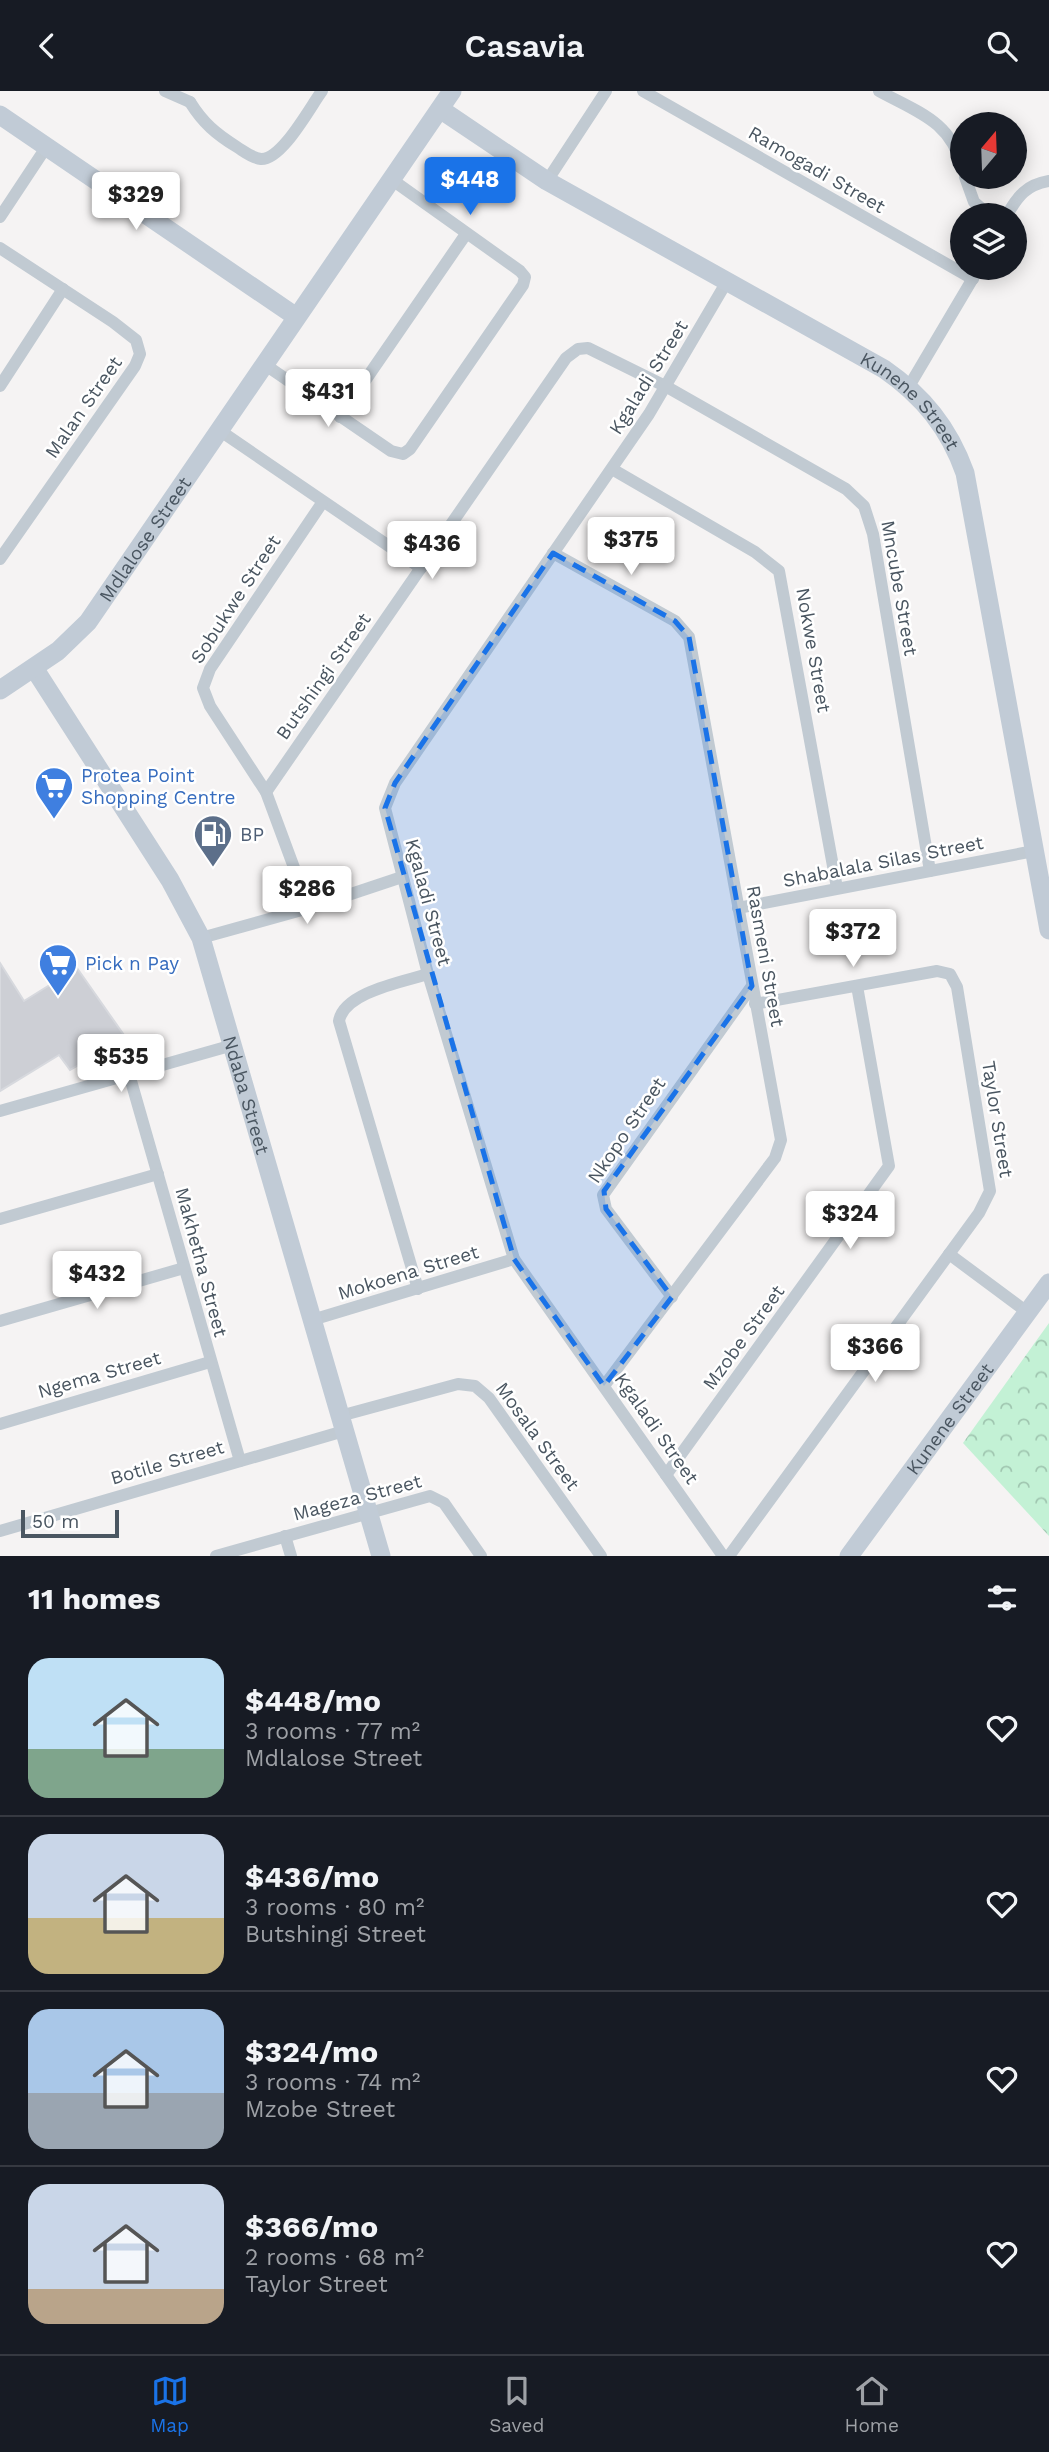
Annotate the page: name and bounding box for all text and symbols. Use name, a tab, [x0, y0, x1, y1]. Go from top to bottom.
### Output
icon: back	[28, 27, 66, 65]
text: Casavia	[465, 27, 584, 65]
icon: search	[983, 27, 1021, 65]
north arrow	[950, 112, 1027, 189]
map controls	[950, 112, 1027, 280]
street label: Ramogadi Street	[744, 121, 889, 218]
pin: $448	[429, 157, 511, 217]
text: $448	[441, 166, 499, 193]
pin: $329	[95, 173, 177, 232]
text: $329	[108, 181, 164, 208]
button: layers	[950, 203, 1027, 280]
street label: Kgaladi Street	[604, 316, 693, 439]
street label: Kunene Street	[856, 347, 964, 454]
street label: Malan Street	[40, 352, 127, 463]
pin: $431	[287, 369, 369, 429]
text: $431	[301, 378, 355, 405]
street label: Mdlalose Street	[94, 473, 196, 606]
pin: $375	[590, 517, 672, 577]
street label: Mncube Street	[876, 519, 923, 657]
pin: $436	[391, 521, 473, 581]
text: $375	[604, 526, 658, 553]
text: $436	[403, 530, 461, 557]
street label: Sobukwe Street	[185, 531, 285, 668]
street label: Nokwe Street	[791, 586, 836, 714]
street label: Butshingi Street	[271, 608, 376, 744]
place label: Protea Point Shopping Centre	[81, 764, 236, 809]
supermarket icon: Protea Point Shopping Centre	[33, 765, 75, 820]
fuel station icon: BP	[192, 813, 234, 868]
place label: BP	[240, 823, 264, 846]
street label: Shabalala Silas Street	[781, 831, 985, 892]
street label: Kgaladi Street	[401, 836, 457, 968]
pin: $286	[266, 867, 348, 926]
text: $286	[278, 875, 336, 902]
street label: Rasmeni Street	[742, 884, 789, 1029]
pin: $372	[812, 909, 894, 969]
text: $372	[825, 918, 881, 945]
supermarket icon: Pick n Pay	[37, 942, 79, 997]
place label: Pick n Pay	[85, 952, 179, 975]
street label: Ndaba Street	[218, 1033, 274, 1157]
pin: $535	[80, 1035, 162, 1094]
text: $535	[93, 1043, 149, 1070]
street label: Taylor Street	[977, 1059, 1018, 1179]
street label: Nkopo Street	[583, 1073, 670, 1188]
street label: Makhetha Street	[171, 1185, 233, 1339]
pin: $324	[809, 1191, 891, 1251]
text: $324	[822, 1200, 878, 1227]
street label: Mokoena Street	[335, 1240, 481, 1305]
pin: $432	[56, 1251, 138, 1311]
text: $432	[69, 1260, 125, 1287]
street label: Mzobe Street	[698, 1280, 789, 1394]
pin: $366	[834, 1325, 916, 1384]
text: $366	[847, 1333, 903, 1360]
street label: Ngema Street	[35, 1346, 163, 1403]
street label: Kunene Street	[901, 1359, 998, 1480]
street label: Kgaladi Street	[610, 1368, 703, 1488]
street label: Mosala Street	[491, 1378, 585, 1495]
street label: Botile Street	[108, 1435, 227, 1490]
street label: Mageza Street	[290, 1469, 424, 1526]
scale bar	[21, 1507, 119, 1539]
text: 50 m	[32, 1510, 79, 1533]
icon: filters	[983, 1579, 1021, 1617]
text: 11 homes	[28, 1581, 161, 1616]
text: $448/mo	[245, 1683, 381, 1718]
icon: home	[84, 1686, 168, 1770]
icon: heart	[983, 1709, 1021, 1747]
text: 3 rooms · 77 m²	[245, 1718, 420, 1745]
text: Mdlalose Street	[245, 1745, 422, 1772]
text: $436/mo	[245, 1859, 379, 1894]
icon: home	[84, 1862, 168, 1946]
icon: heart	[983, 1885, 1021, 1923]
text: 3 rooms · 80 m²	[245, 1894, 424, 1921]
text: Butshingi Street	[245, 1921, 426, 1948]
text: $324/mo	[245, 2034, 378, 2069]
icon: home	[84, 2037, 168, 2121]
icon: heart	[983, 2060, 1021, 2098]
text: 3 rooms · 74 m²	[245, 2069, 420, 2096]
text: Mzobe Street	[245, 2096, 395, 2123]
text: $366/mo	[245, 2209, 378, 2244]
icon: home	[84, 2212, 168, 2296]
icon: heart	[983, 2235, 1021, 2273]
text: 2 rooms · 68 m²	[245, 2244, 424, 2271]
text: Taylor Street	[245, 2271, 388, 2298]
tab: Map	[150, 2372, 189, 2437]
tab: Saved	[489, 2372, 544, 2437]
tab: Home	[845, 2372, 899, 2437]

